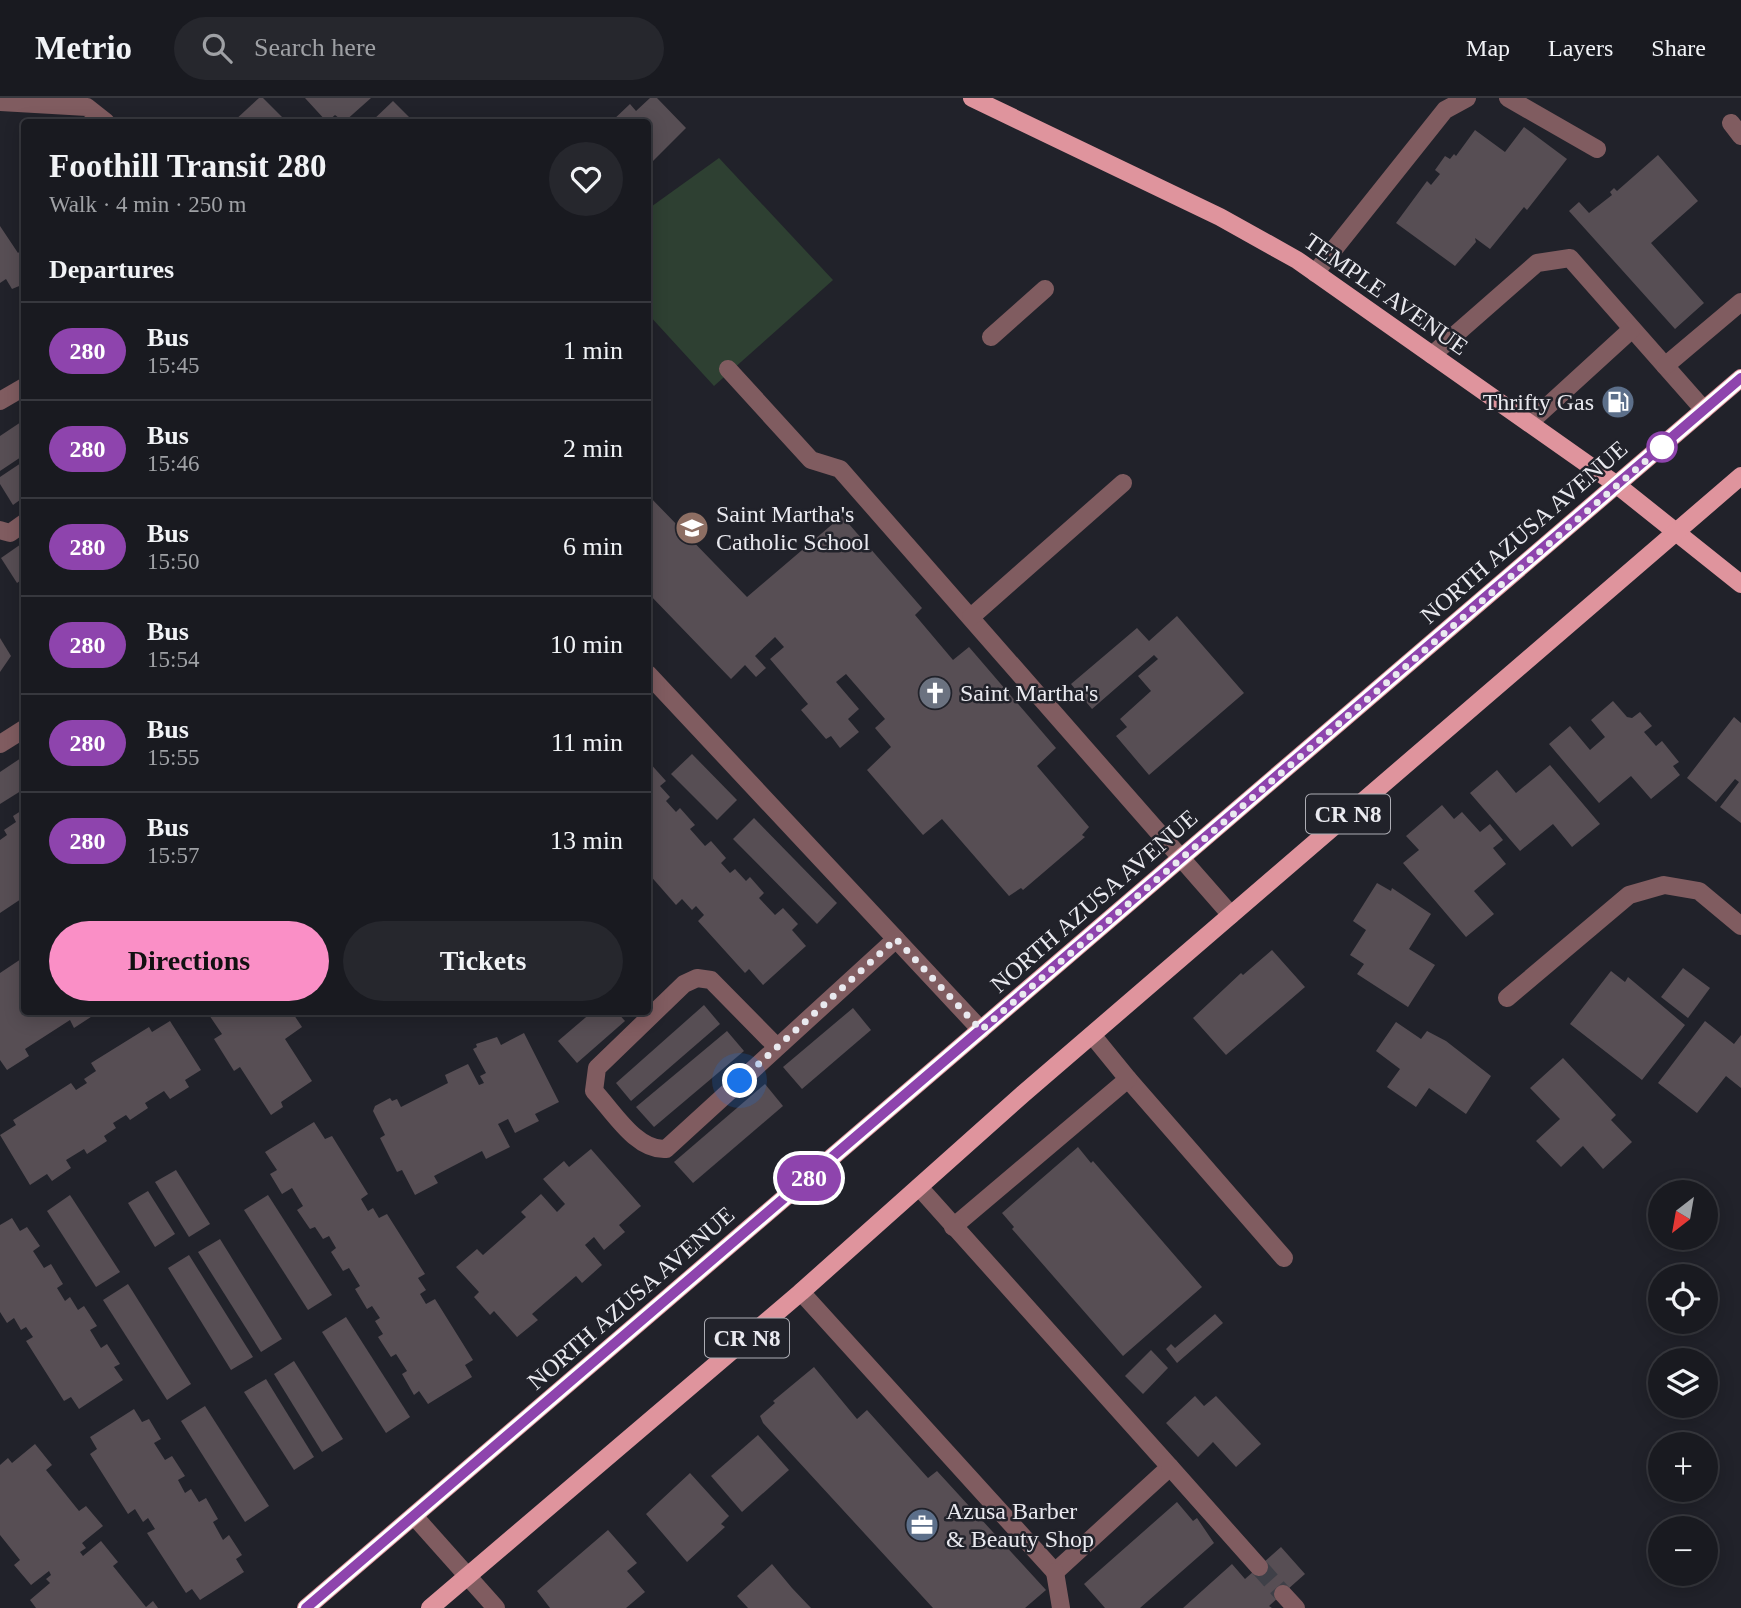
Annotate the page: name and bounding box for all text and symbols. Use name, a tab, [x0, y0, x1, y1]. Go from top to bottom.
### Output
search box	[174, 17, 664, 80]
icon: search	[198, 29, 236, 67]
text: Metrio	[35, 30, 132, 66]
text: Search here	[254, 33, 376, 62]
text: Map	[1466, 35, 1510, 61]
text: Layers	[1548, 35, 1613, 61]
text: Share	[1651, 35, 1706, 61]
button: heart	[549, 142, 623, 216]
text: Foothill Transit 280	[49, 148, 326, 184]
text: Walk · 4 min · 250 m	[49, 192, 246, 217]
street label: TEMPLE AVENUE	[1299, 228, 1473, 360]
text: Departures	[49, 255, 174, 284]
text: Bus	[147, 323, 189, 352]
text: 1 min	[563, 336, 623, 365]
text: 280	[70, 338, 106, 364]
text: 15:45	[147, 353, 199, 378]
fuel station icon: Thrifty Gas	[1599, 383, 1637, 421]
place label: Thrifty Gas	[1483, 389, 1594, 415]
text: Bus	[147, 421, 189, 450]
unlabelled marker	[1647, 432, 1677, 462]
text: 2 min	[563, 434, 623, 463]
street label: NORTH AZUSA AVENUE	[1416, 435, 1632, 629]
text: 280	[70, 436, 106, 462]
text: 15:46	[147, 451, 199, 476]
place label: Saint Martha's Catholic School	[716, 501, 870, 555]
school or university icon: Saint Martha's Catholic School	[673, 509, 711, 547]
text: Bus	[147, 519, 189, 548]
text: 6 min	[563, 532, 623, 561]
text: 280	[70, 534, 106, 560]
text: 15:50	[147, 549, 199, 574]
text: Bus	[147, 617, 189, 646]
text: 10 min	[550, 630, 623, 659]
text: 280	[70, 632, 106, 658]
text: 15:54	[147, 647, 199, 672]
church icon: Saint Martha's	[916, 674, 954, 712]
place label: Saint Martha's	[960, 680, 1098, 706]
text: Bus	[147, 715, 189, 744]
text: 11 min	[551, 728, 623, 757]
text: 280	[70, 730, 106, 756]
text: 15:55	[147, 745, 199, 770]
road number: CR N8	[1306, 794, 1390, 834]
street label: NORTH AZUSA AVENUE	[986, 804, 1202, 998]
text: Bus	[147, 813, 189, 842]
text: 13 min	[550, 826, 623, 855]
text: 280	[70, 828, 106, 854]
text: 15:57	[147, 843, 199, 868]
button: Directions	[49, 921, 329, 1001]
button: Tickets	[343, 921, 623, 1001]
your location	[722, 1063, 757, 1098]
line badge: 280	[769, 1155, 849, 1201]
text: 280	[791, 1165, 827, 1191]
north arrow	[1648, 1180, 1718, 1250]
map controls	[1648, 1180, 1718, 1586]
street label: NORTH AZUSA AVENUE	[523, 1201, 739, 1395]
button: locate	[1648, 1264, 1718, 1334]
road number: CR N8	[705, 1318, 789, 1358]
button: layers	[1648, 1348, 1718, 1418]
button: +	[1648, 1432, 1718, 1502]
place label: Azusa Barber & Beauty Shop	[946, 1498, 1094, 1552]
office icon: Azusa Barber & Beauty Shop	[903, 1506, 941, 1544]
button: −	[1648, 1516, 1718, 1586]

